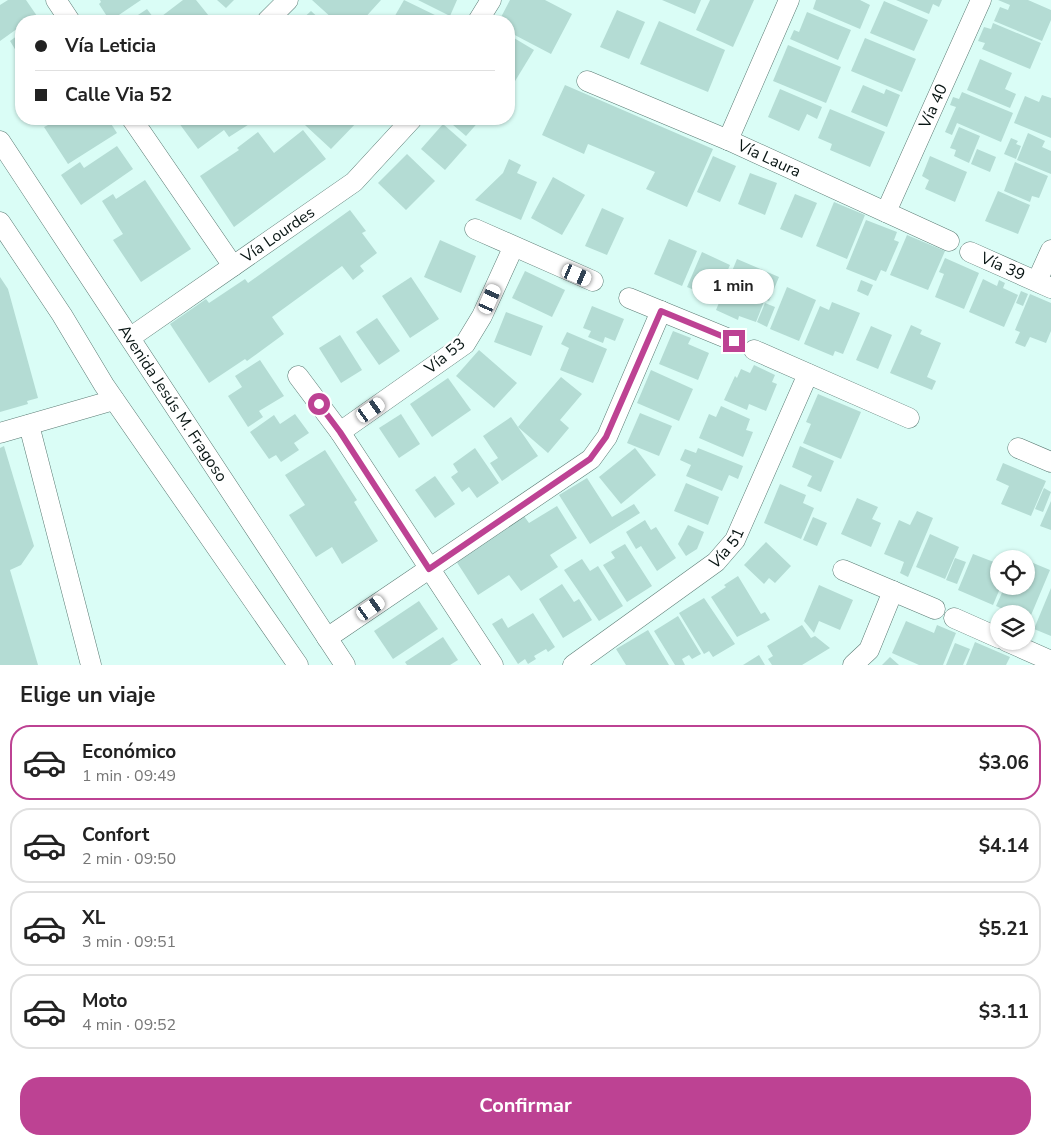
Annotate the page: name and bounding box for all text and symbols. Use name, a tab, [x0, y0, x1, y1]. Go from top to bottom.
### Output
text: Vía Leticia	[65, 33, 156, 59]
street label: Vía 40	[913, 80, 953, 133]
text: Calle Via 52	[65, 82, 172, 108]
street label: Vía Laura	[733, 134, 804, 183]
street label: Vía Lourdes	[236, 202, 319, 269]
street label: Vía 39	[976, 247, 1029, 286]
car	[560, 262, 593, 288]
callout: 1 min	[693, 268, 775, 304]
text: 1 min	[712, 275, 754, 297]
car	[477, 282, 502, 316]
street label: Avenida Jesús M. Fragoso	[113, 320, 232, 486]
route end	[723, 330, 745, 352]
street label: Vía 53	[419, 333, 470, 380]
route start	[308, 393, 330, 415]
car	[354, 395, 387, 425]
street label: Vía 51	[704, 525, 750, 575]
map controls	[990, 550, 1035, 650]
button: locate	[990, 550, 1035, 595]
car	[354, 593, 387, 623]
button: layers	[990, 605, 1035, 650]
text: Elige un viaje	[20, 680, 155, 710]
text: Económico	[82, 739, 176, 765]
icon: car	[22, 740, 67, 785]
text: $3.06	[979, 750, 1029, 776]
text: 1 min · 09:49	[82, 765, 176, 787]
text: Confort	[82, 822, 149, 848]
icon: car	[22, 823, 67, 868]
text: $4.14	[979, 833, 1029, 859]
text: 2 min · 09:50	[82, 848, 176, 870]
text: XL	[82, 905, 105, 931]
icon: car	[22, 906, 67, 951]
text: $5.21	[979, 916, 1029, 942]
text: 3 min · 09:51	[82, 931, 176, 953]
text: Moto	[82, 988, 128, 1014]
icon: car	[22, 989, 67, 1034]
text: $3.11	[979, 999, 1029, 1025]
text: 4 min · 09:52	[82, 1014, 176, 1036]
button: Confirmar	[20, 1077, 1031, 1135]

